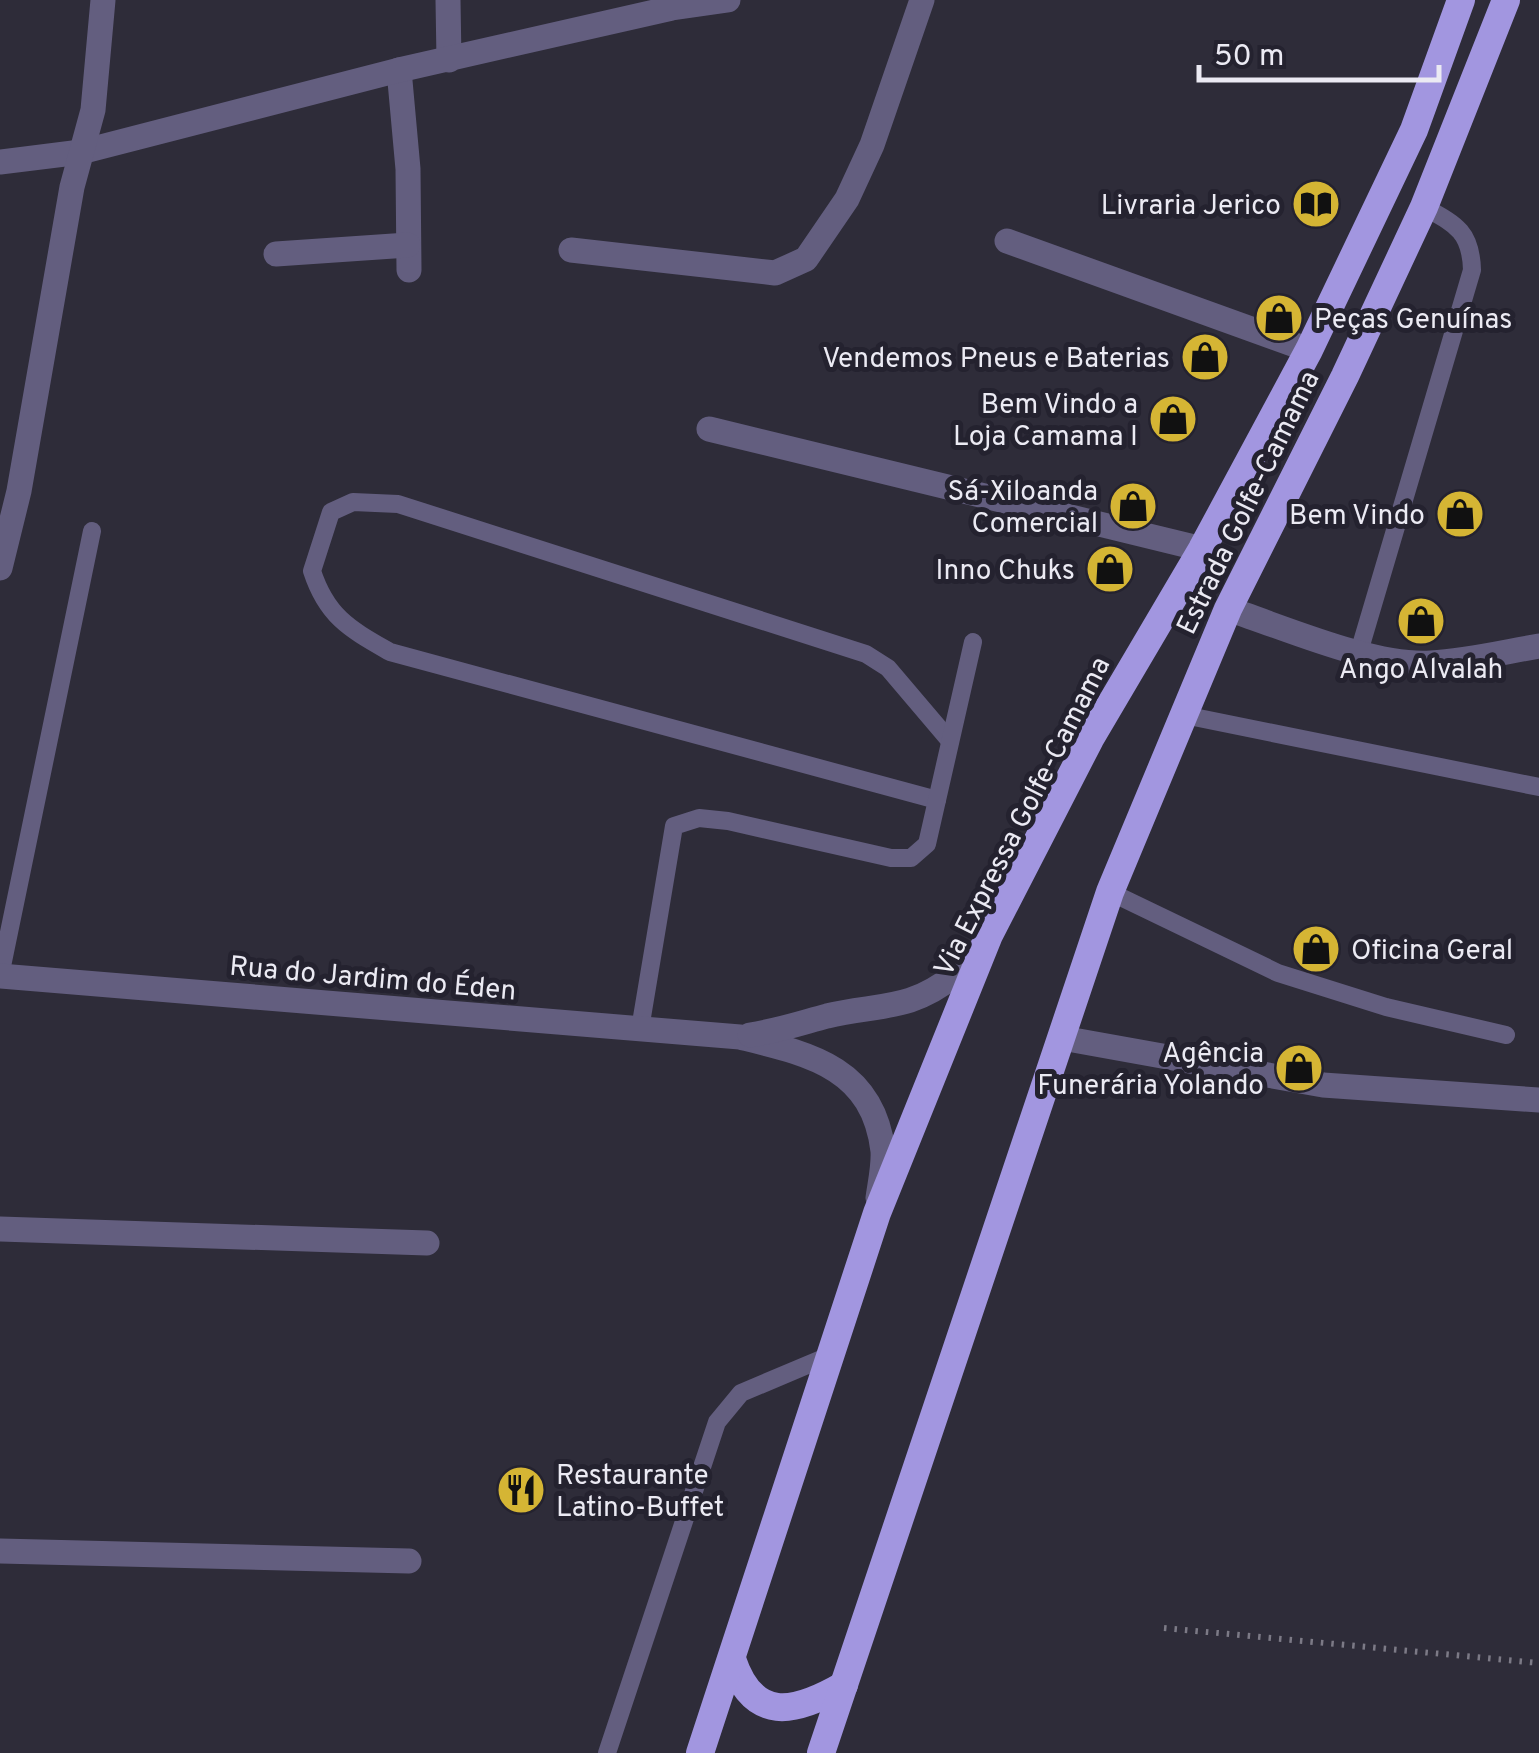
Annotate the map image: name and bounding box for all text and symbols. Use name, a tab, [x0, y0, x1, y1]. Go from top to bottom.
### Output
scale bar	[1199, 20, 1439, 82]
text: 50 m	[1214, 39, 1284, 76]
library icon: Livraria Jerico	[1290, 178, 1342, 230]
place label: Livraria Jerico	[1101, 189, 1281, 225]
shop icon: Peças Genuínas	[1253, 292, 1305, 344]
place label: Peças Genuínas	[1314, 303, 1512, 339]
shop icon: Vendemos Pneus e Baterias	[1179, 331, 1231, 383]
place label: Vendemos Pneus e Baterias	[822, 342, 1170, 378]
street label: Estrada Golfe-Camama	[1170, 365, 1329, 641]
place label: Bem Vindo a Loja Camama I	[953, 388, 1138, 456]
shop icon: Bem Vindo a Loja Camama I	[1147, 393, 1199, 445]
place label: Sá-Xiloanda Comercial	[948, 475, 1098, 543]
shop icon: Sá-Xiloanda Comercial	[1107, 480, 1159, 532]
shop icon: Bem Vindo	[1434, 488, 1486, 540]
place label: Bem Vindo	[1289, 499, 1425, 535]
shop icon: Inno Chuks	[1084, 543, 1136, 595]
place label: Inno Chuks	[936, 554, 1075, 590]
shop icon: Ango Alvalah	[1395, 595, 1447, 647]
street label: Via Expressa Golfe-Camama	[927, 651, 1120, 983]
place label: Ango Alvalah	[1339, 653, 1503, 689]
shop icon: Oficina Geral	[1290, 923, 1342, 975]
place label: Oficina Geral	[1351, 934, 1513, 970]
street label: Rua do Jardim do Éden	[228, 948, 518, 1010]
place label: Agência Funerária Yolando	[1037, 1037, 1264, 1105]
shop icon: Agência Funerária Yolando	[1273, 1042, 1325, 1094]
place label: Restaurante Latino-Buffet	[556, 1459, 724, 1527]
restaurant icon: Restaurante Latino-Buffet	[495, 1464, 547, 1516]

